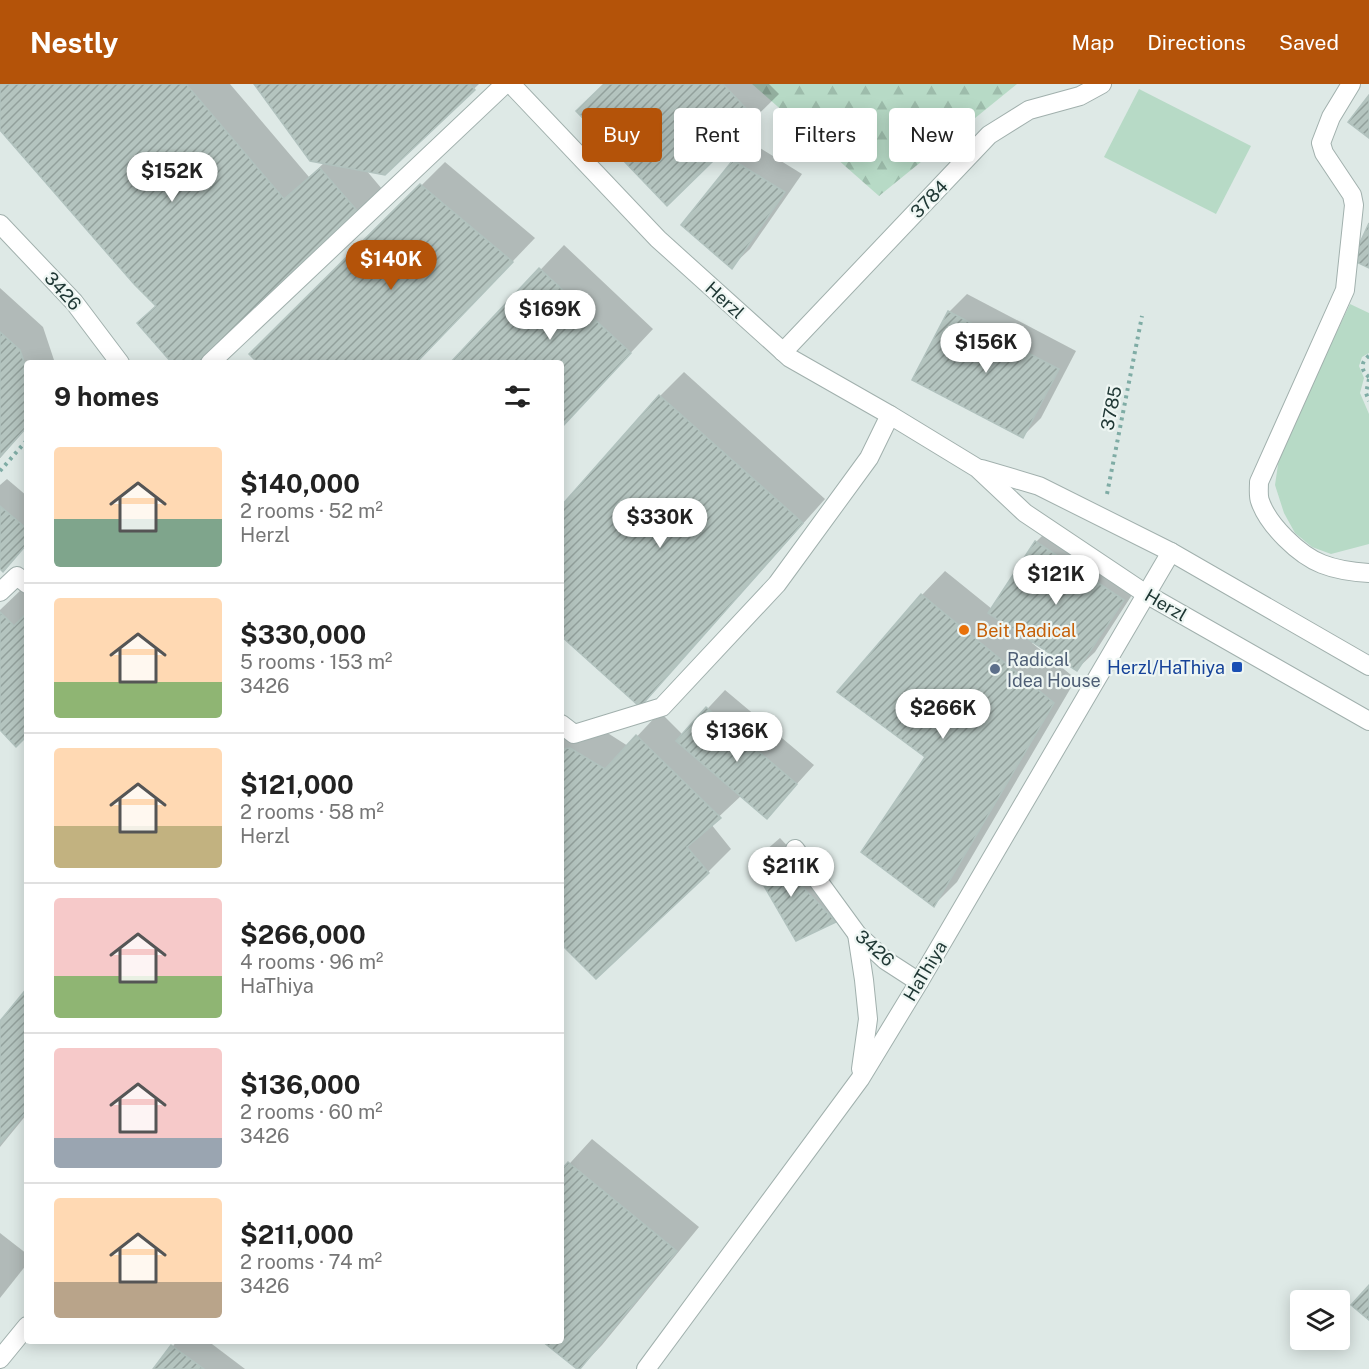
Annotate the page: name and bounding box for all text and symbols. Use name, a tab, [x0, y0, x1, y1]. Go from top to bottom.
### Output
text: Nestly	[30, 26, 118, 59]
text: Map	[1072, 30, 1114, 55]
text: Directions	[1147, 30, 1246, 55]
text: Saved	[1279, 30, 1339, 55]
chip: Buy	[582, 108, 662, 162]
chip: Rent	[674, 108, 761, 162]
chip: Filters	[773, 108, 877, 162]
chip: New	[889, 108, 975, 162]
pin: $152K	[130, 152, 214, 203]
text: $152K	[141, 159, 203, 183]
street label: 3784	[906, 176, 952, 222]
pin: $140K	[349, 240, 433, 291]
text: $140K	[360, 247, 422, 271]
street label: 3426	[40, 267, 86, 315]
street label: Herzl	[701, 277, 749, 323]
pin: $169K	[508, 290, 592, 341]
text: $169K	[519, 297, 581, 321]
pin: $156K	[944, 323, 1028, 374]
text: $156K	[954, 330, 1018, 354]
icon: filters	[501, 380, 534, 413]
text: 9 homes	[54, 381, 159, 412]
street label: 3785	[1096, 384, 1126, 432]
text: $140,000	[240, 468, 360, 499]
icon: home	[102, 471, 174, 543]
pin: $330K	[618, 498, 702, 549]
text: 2 rooms · 52 m²	[240, 499, 383, 523]
text: $330K	[626, 505, 694, 529]
text: Herzl	[240, 523, 290, 547]
pin: $121K	[1014, 555, 1098, 606]
text: $121K	[1027, 562, 1085, 586]
street label: Herzl	[1141, 585, 1191, 625]
text: $330,000	[240, 619, 366, 650]
place label: Beit Radical	[976, 620, 1077, 641]
icon: home	[102, 622, 174, 694]
marker: Beit Radical	[957, 623, 971, 637]
place label: Radical Idea House	[1007, 649, 1101, 691]
text: 5 rooms · 153 m²	[240, 650, 392, 674]
place label: Herzl/HaThiya	[1107, 657, 1225, 678]
marker: Herzl/HaThiya	[1230, 660, 1244, 674]
marker: Radical Idea House	[988, 662, 1002, 676]
text: 3426	[240, 674, 290, 698]
pin: $266K	[901, 689, 985, 740]
text: $266K	[909, 696, 977, 720]
pin: $136K	[695, 712, 779, 763]
text: $136K	[706, 719, 768, 743]
text: $121,000	[240, 769, 354, 800]
icon: home	[102, 772, 174, 844]
text: 2 rooms · 58 m²	[240, 800, 384, 824]
text: Herzl	[240, 824, 290, 848]
pin: $211K	[749, 847, 833, 898]
text: $211K	[762, 854, 820, 878]
text: $266,000	[240, 919, 366, 950]
icon: home	[102, 922, 174, 994]
street label: 3426	[851, 925, 899, 971]
street label: HaThiya	[899, 937, 951, 1005]
text: 4 rooms · 96 m²	[240, 950, 383, 974]
text: HaThiya	[240, 974, 314, 998]
text: $136,000	[240, 1069, 361, 1100]
icon: home	[102, 1072, 174, 1144]
text: 2 rooms · 60 m²	[240, 1100, 383, 1124]
text: 3426	[240, 1124, 290, 1148]
text: $211,000	[240, 1219, 354, 1250]
icon: home	[102, 1222, 174, 1294]
text: 2 rooms · 74 m²	[240, 1250, 382, 1274]
text: 3426	[240, 1274, 290, 1298]
map controls	[1290, 1290, 1350, 1350]
button: layers	[1290, 1290, 1350, 1350]

